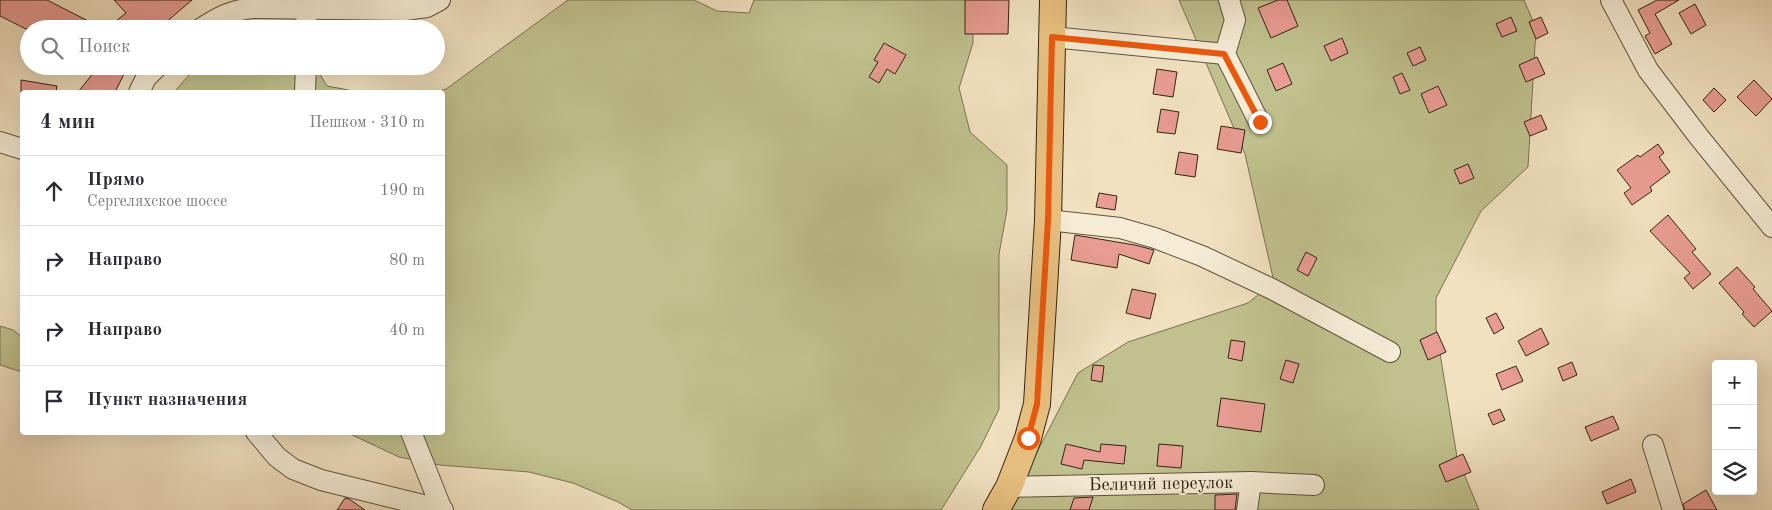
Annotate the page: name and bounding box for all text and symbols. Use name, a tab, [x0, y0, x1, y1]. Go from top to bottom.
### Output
search box	[20, 20, 445, 75]
icon: search	[38, 34, 66, 62]
text: Поиск	[78, 38, 130, 57]
route end	[1249, 111, 1272, 134]
text: 4 мин	[40, 112, 95, 133]
text: Пешком · 310 m	[309, 115, 425, 131]
text: Прямо	[87, 171, 145, 190]
icon: ahead	[40, 177, 68, 205]
text: 190 m	[380, 183, 425, 199]
text: Сергеляхское шоссе	[87, 194, 227, 210]
icon: right	[40, 247, 68, 275]
text: Направо	[87, 251, 162, 270]
text: 80 m	[389, 253, 425, 269]
icon: right	[40, 317, 68, 345]
text: Направо	[87, 321, 162, 340]
text: 40 m	[389, 323, 425, 339]
map controls	[1712, 360, 1757, 495]
button: +	[1712, 360, 1757, 405]
icon: arrive	[40, 387, 68, 415]
text: Пункт назначения	[87, 391, 247, 410]
button: −	[1712, 405, 1757, 450]
route start	[1017, 427, 1040, 450]
button: layers	[1712, 450, 1757, 495]
street label: Беличий переулок	[1089, 474, 1233, 494]

